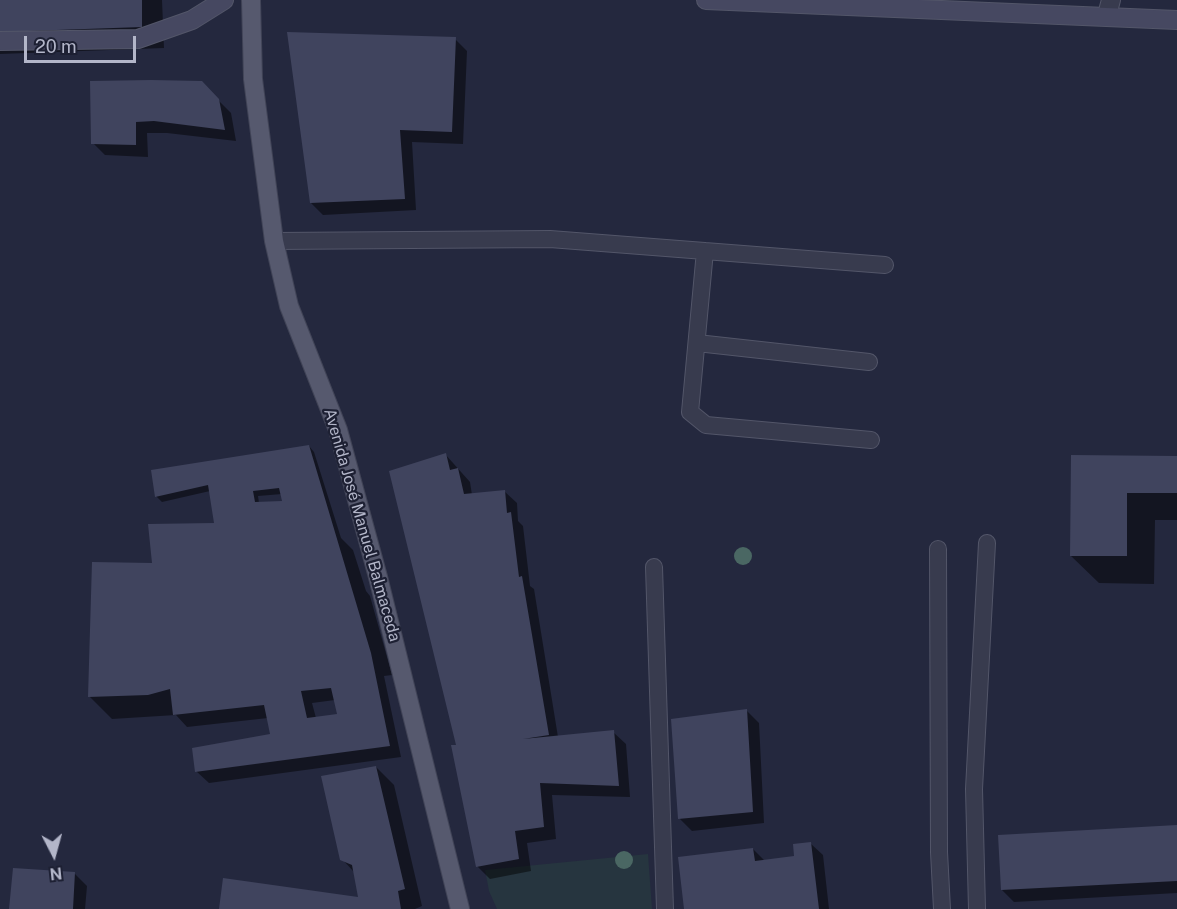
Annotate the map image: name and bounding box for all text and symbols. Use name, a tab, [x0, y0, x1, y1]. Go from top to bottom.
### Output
scale bar	[27, 24, 140, 62]
text: 20 m	[35, 36, 77, 57]
street label: Avenida José Manuel Balmaceda	[319, 406, 405, 644]
north arrow	[24, 825, 84, 885]
text: N	[49, 863, 63, 883]

